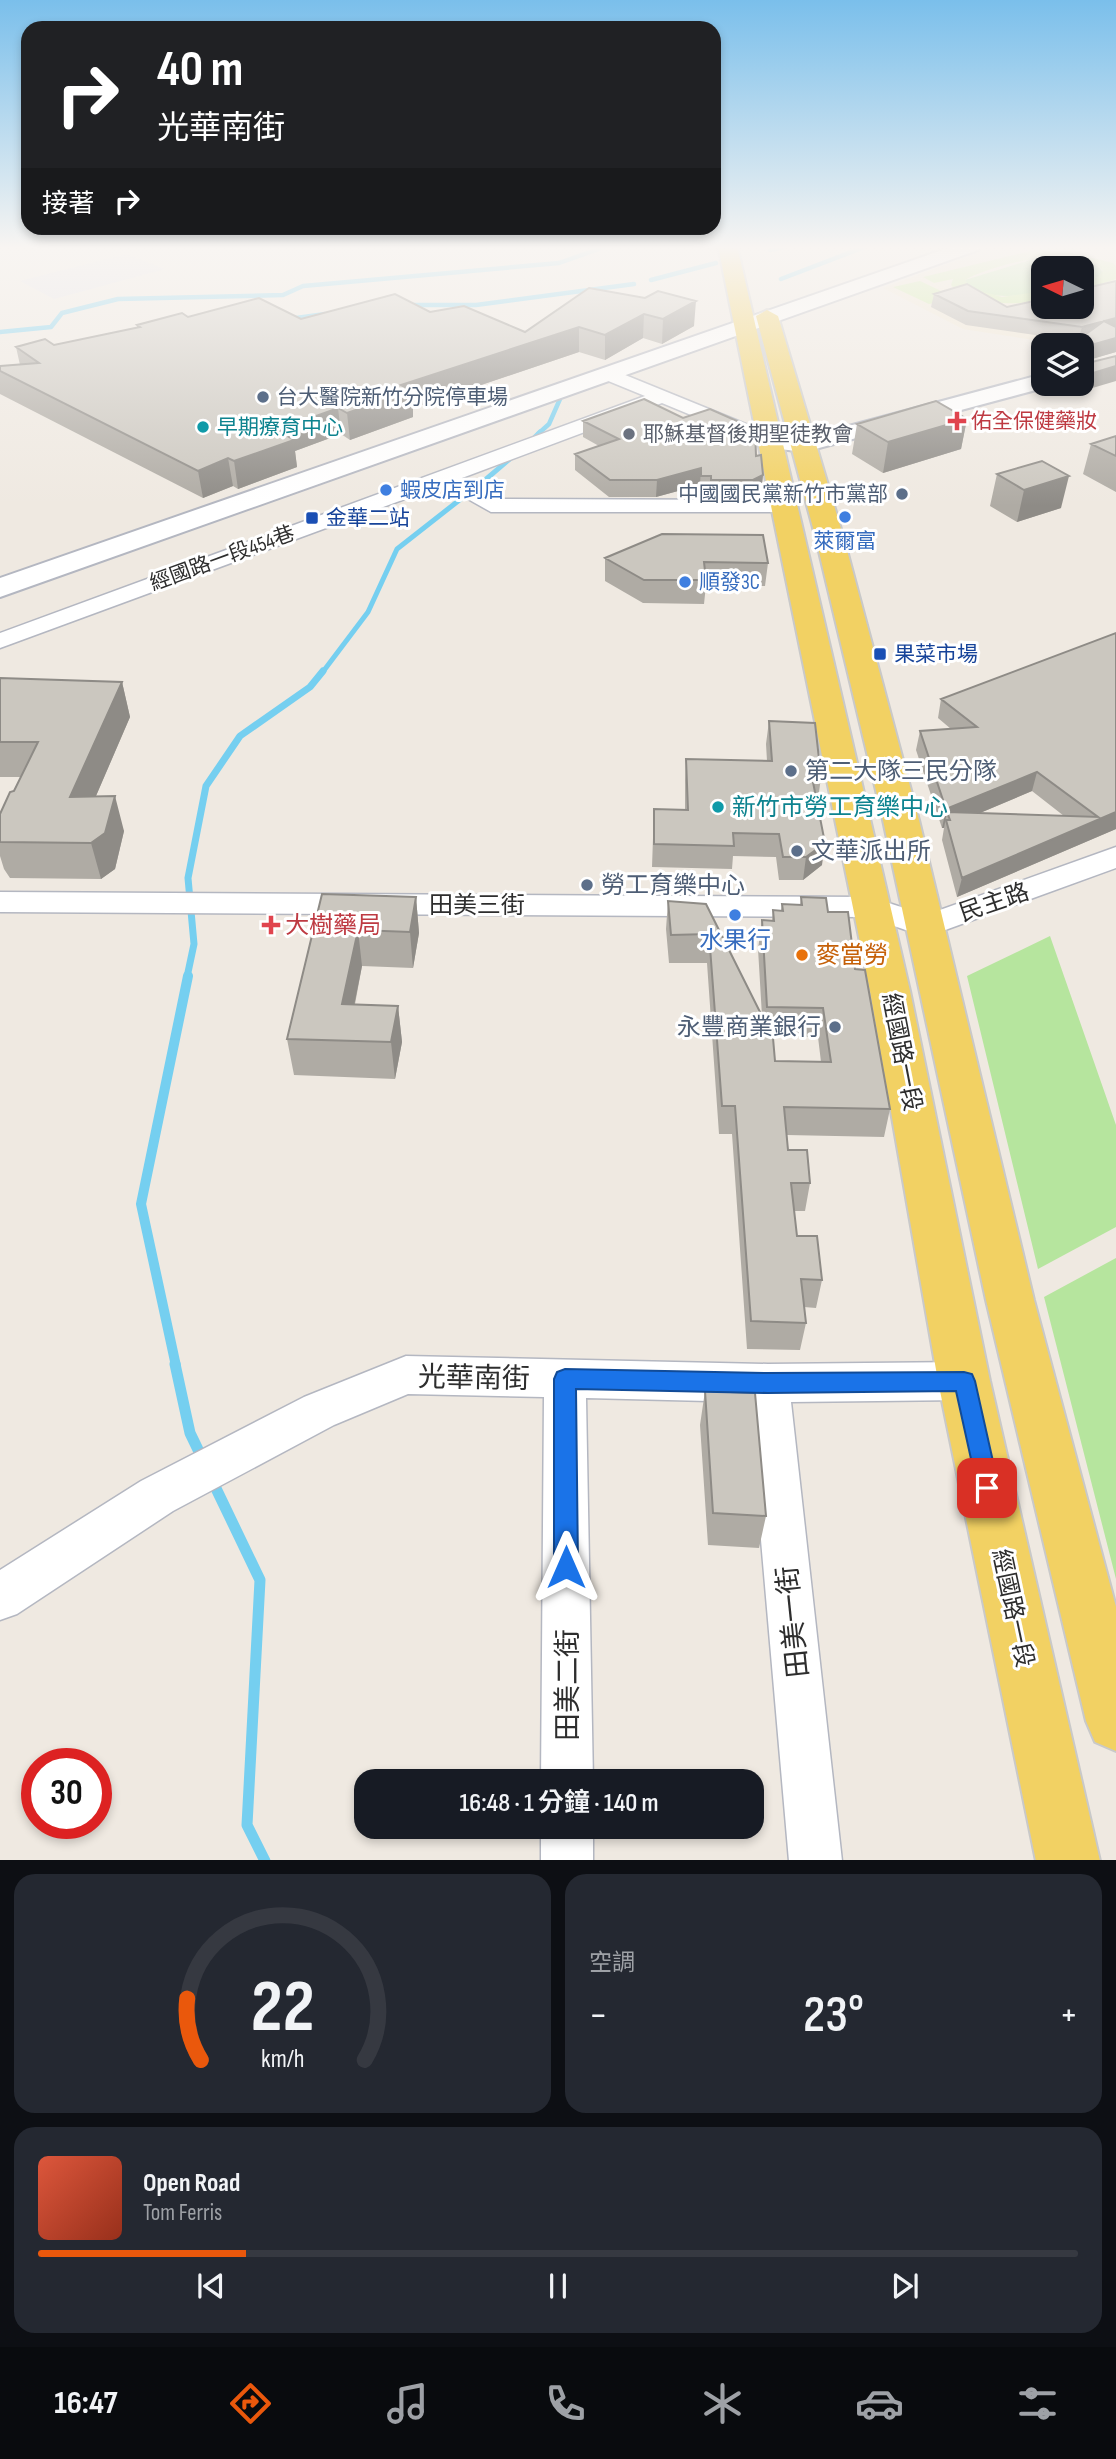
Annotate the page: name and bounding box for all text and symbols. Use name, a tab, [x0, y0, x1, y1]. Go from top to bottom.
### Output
text: 40 m	[157, 41, 243, 100]
icon: right	[42, 49, 133, 140]
text: 光華南街	[157, 109, 285, 148]
icon: right	[108, 182, 146, 220]
text: 接著	[42, 189, 94, 220]
north arrow	[1031, 256, 1094, 318]
map controls	[1031, 256, 1094, 396]
button: layers	[1031, 333, 1094, 396]
place label: 台大醫院新竹分院停車場	[277, 385, 508, 410]
marker: 台大醫院新竹分院停車場	[255, 389, 271, 405]
place label: 佑全保健藥妝	[971, 409, 1097, 434]
marker: 佑全保健藥妝	[949, 413, 965, 429]
place label: 早期療育中心	[217, 415, 343, 440]
marker: 早期療育中心	[195, 419, 211, 435]
place label: 耶穌基督後期聖徒教會	[643, 422, 853, 447]
marker: 耶穌基督後期聖徒教會	[621, 426, 637, 442]
place label: 蝦皮店到店	[400, 478, 505, 503]
marker: 蝦皮店到店	[378, 482, 394, 498]
place label: 中國國民黨新竹市黨部	[678, 482, 888, 507]
marker: 中國國民黨新竹市黨部	[894, 486, 910, 502]
place label: 金華二站	[326, 506, 410, 531]
marker: 萊爾富	[837, 509, 853, 525]
marker: 金華二站	[304, 510, 320, 526]
street label: 經國路一段454巷	[146, 521, 298, 596]
place label: 萊爾富	[814, 529, 877, 554]
place label: 順發3C	[699, 570, 760, 595]
marker: 順發3C	[677, 574, 693, 590]
place label: 果菜市場	[894, 642, 978, 667]
marker: 果菜市場	[872, 646, 888, 662]
place label: 第二大隊三民分隊	[805, 757, 997, 786]
marker: 第二大隊三民分隊	[783, 763, 799, 779]
place label: 新竹市勞工育樂中心	[732, 793, 948, 822]
marker: 新竹市勞工育樂中心	[710, 799, 726, 815]
place label: 文華派出所	[811, 837, 931, 866]
marker: 文華派出所	[789, 843, 805, 859]
place label: 勞工育樂中心	[601, 871, 745, 900]
marker: 勞工育樂中心	[579, 877, 595, 893]
street label: 民主路	[955, 877, 1033, 928]
street label: 田美三街	[429, 891, 525, 920]
marker: 水果行	[727, 907, 743, 923]
place label: 大樹藥局	[285, 911, 381, 940]
marker: 大樹藥局	[263, 917, 279, 933]
place label: 水果行	[699, 926, 771, 955]
place label: 麥當勞	[816, 941, 888, 970]
marker: 麥當勞	[794, 947, 810, 963]
street label: 經國路一段	[876, 990, 927, 1114]
place label: 永豐商業銀行	[677, 1013, 821, 1042]
marker: 永豐商業銀行	[827, 1019, 843, 1035]
street label: 光華南街	[418, 1361, 530, 1396]
pin	[957, 1458, 1017, 1518]
icon: arrive	[968, 1469, 1006, 1507]
position arrow	[529, 1530, 603, 1604]
street label: 經國路一段	[986, 1546, 1039, 1670]
street label: 田美一街	[771, 1564, 816, 1679]
street label: 田美二街	[552, 1629, 585, 1741]
speed limit sign: 30	[21, 1748, 112, 1839]
text: 16:48 · 1 分鐘 · 140 m	[460, 1788, 658, 1819]
text: 空調	[589, 1949, 635, 1977]
text: 22	[251, 1964, 314, 2052]
text: 23°	[803, 1984, 864, 2047]
text: −	[589, 1993, 608, 2038]
text: +	[1059, 1993, 1078, 2038]
text: km/h	[261, 2043, 304, 2074]
text: Open Road	[143, 2168, 240, 2199]
text: Tom Ferris	[143, 2199, 222, 2227]
icon: previous	[192, 2267, 230, 2305]
icon: pause	[539, 2267, 577, 2305]
icon: next	[886, 2267, 924, 2305]
icon: directions	[226, 2379, 275, 2428]
icon: music	[383, 2379, 432, 2428]
icon: phone	[541, 2379, 590, 2428]
icon: climate	[698, 2379, 747, 2428]
icon: car	[855, 2379, 904, 2428]
icon: filters	[1013, 2379, 1062, 2428]
text: 16:47	[54, 2384, 117, 2423]

